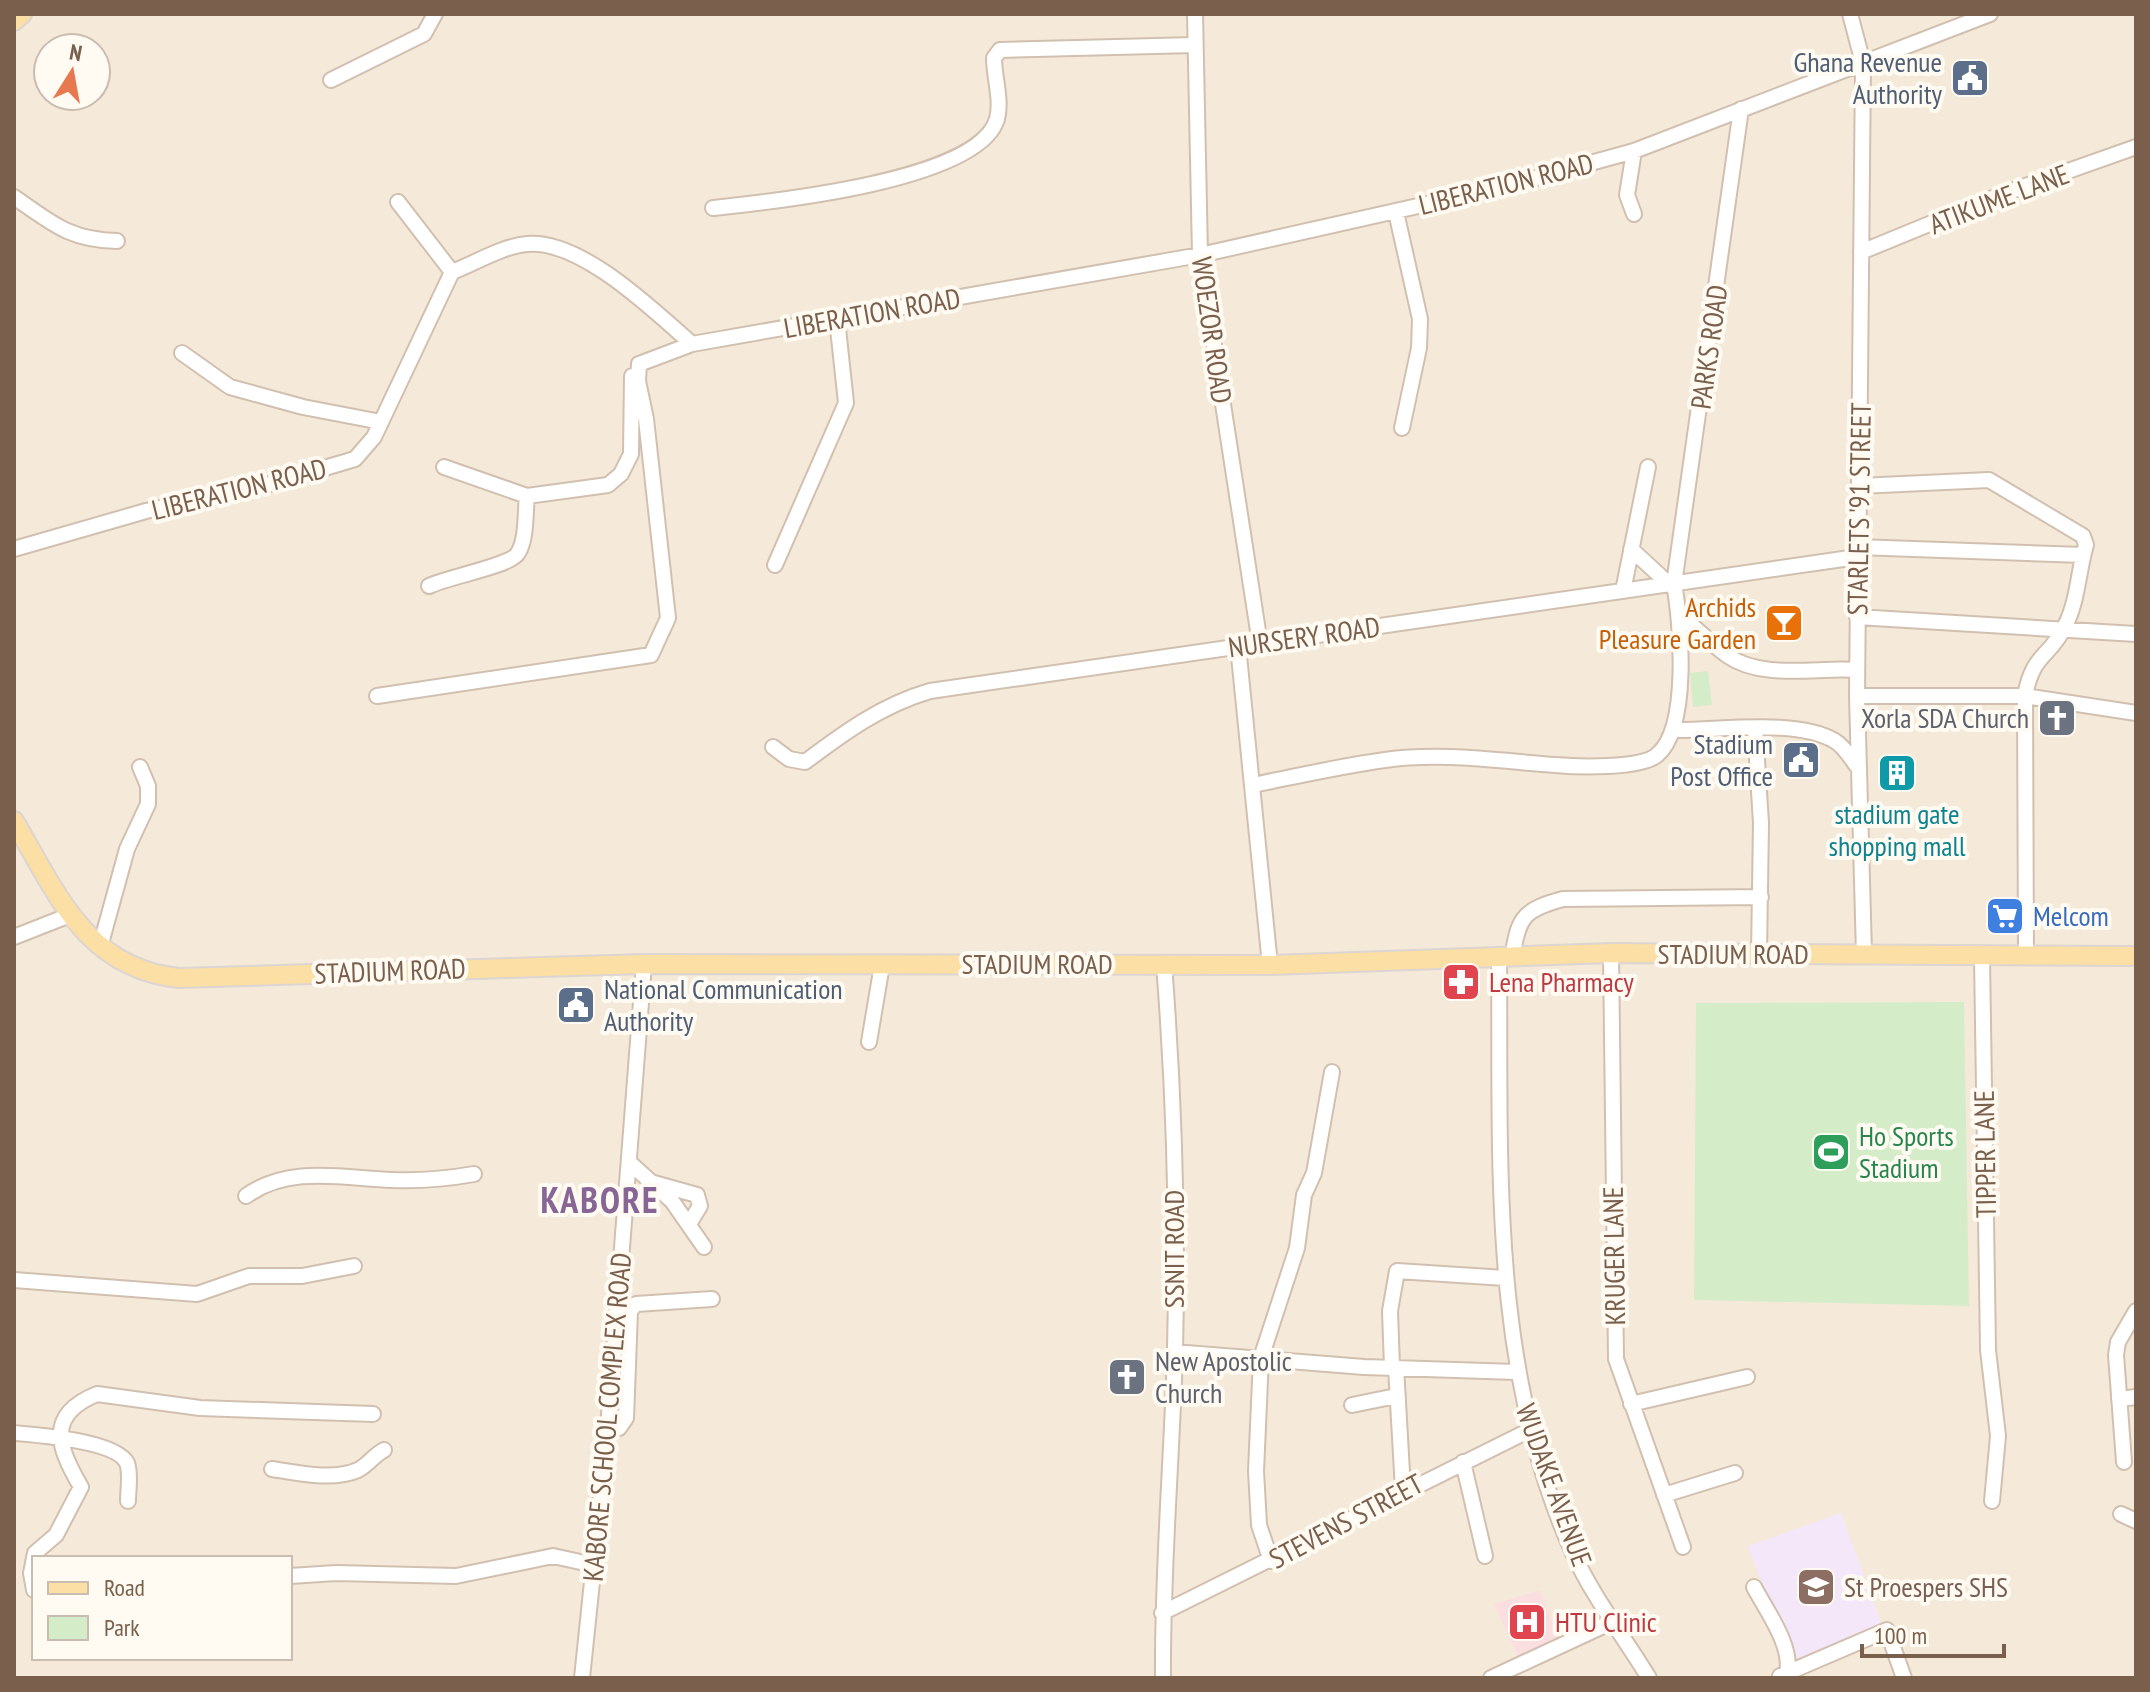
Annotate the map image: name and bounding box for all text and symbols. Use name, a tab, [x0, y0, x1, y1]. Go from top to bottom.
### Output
north arrow	[32, 32, 112, 112]
text: N	[67, 37, 84, 67]
place label: Ghana Revenue Authority	[1793, 43, 1942, 112]
public building icon: Ghana Revenue Authority	[1949, 57, 1991, 99]
street label: LIBERATION ROAD	[1415, 144, 1597, 223]
street label: ATIKUME LANE	[1924, 155, 2074, 242]
street label: WOEZOR ROAD	[1184, 254, 1241, 406]
street label: LIBERATION ROAD	[781, 279, 963, 346]
street label: PARKS ROAD	[1681, 282, 1736, 411]
street label: STARLETS '91 STREET	[1838, 402, 1879, 616]
street label: LIBERATION ROAD	[148, 449, 330, 528]
place label: Archids Pleasure Garden	[1599, 588, 1756, 657]
bar icon: Archids Pleasure Garden	[1763, 602, 1805, 644]
street label: NURSERY ROAD	[1226, 608, 1382, 665]
church icon: Xorla SDA Church	[2036, 697, 2078, 739]
place label: Xorla SDA Church	[1861, 699, 2029, 736]
place label: Stadium Post Office	[1670, 725, 1773, 794]
public building icon: Stadium Post Office	[1780, 739, 1822, 781]
building icon: stadium gate shopping mall	[1876, 752, 1918, 794]
place label: stadium gate shopping mall	[1828, 795, 1966, 864]
supermarket icon: Melcom	[1984, 895, 2026, 937]
place label: Melcom	[2033, 897, 2109, 934]
street label: STADIUM ROAD	[1657, 935, 1809, 972]
street label: STADIUM ROAD	[961, 945, 1113, 982]
street label: STADIUM ROAD	[314, 949, 466, 992]
pharmacy icon: Lena Pharmacy	[1440, 961, 1482, 1003]
place label: Lena Pharmacy	[1489, 963, 1634, 1000]
place label: National Communication Authority	[604, 970, 843, 1039]
public building icon: National Communication Authority	[555, 984, 597, 1026]
street label: TIPPER LANE	[1965, 1090, 2004, 1218]
place label: Ho Sports Stadium	[1859, 1117, 1954, 1186]
sports icon: Ho Sports Stadium	[1810, 1131, 1852, 1173]
district label: KABORE	[541, 1176, 659, 1223]
street label: KRUGER LANE	[1594, 1186, 1633, 1326]
street label: SSNIT ROAD	[1155, 1190, 1192, 1308]
street label: KABORE SCHOOL COMPLEX ROAD	[574, 1251, 639, 1583]
place label: New Apostolic Church	[1155, 1342, 1292, 1411]
church icon: New Apostolic Church	[1106, 1356, 1148, 1398]
street label: WUDAKE AVENUE	[1508, 1398, 1601, 1571]
street label: STEVENS STREET	[1262, 1464, 1429, 1577]
legend	[32, 1556, 292, 1660]
school or university icon: St Proespers SHS	[1795, 1566, 1837, 1608]
place label: St Proespers SHS	[1844, 1568, 2008, 1605]
text: Road	[104, 1572, 145, 1603]
hospital icon: HTU Clinic	[1506, 1601, 1548, 1643]
place label: HTU Clinic	[1555, 1603, 1657, 1640]
scale bar	[1862, 1608, 2004, 1658]
text: Park	[104, 1612, 140, 1643]
text: 100 m	[1874, 1620, 1927, 1651]

